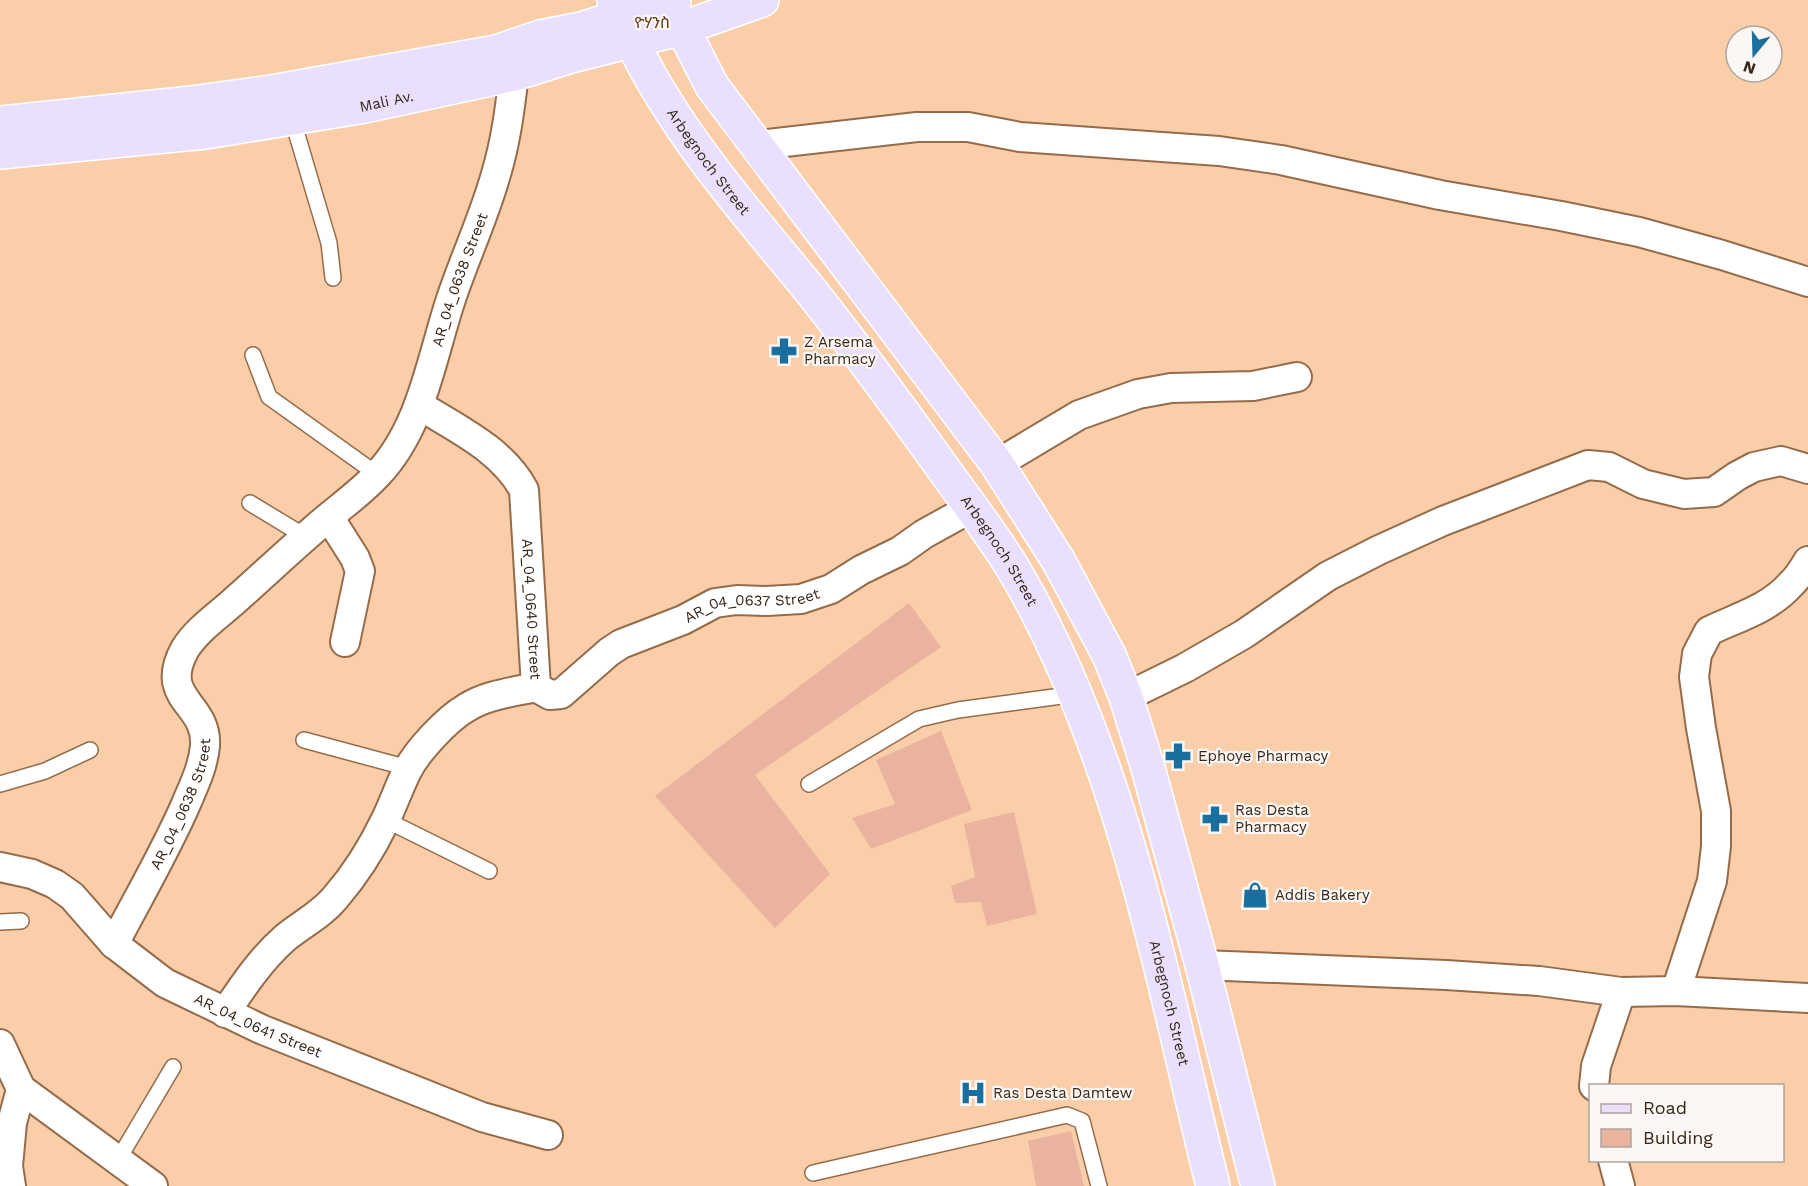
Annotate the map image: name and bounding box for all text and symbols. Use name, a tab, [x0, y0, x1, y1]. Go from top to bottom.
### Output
district label: ዮሃንስ	[634, 13, 670, 32]
north arrow	[1724, 24, 1784, 84]
text: N	[1741, 57, 1758, 79]
street label: Mali Av.	[358, 87, 415, 116]
street label: Arbegnoch Street	[663, 105, 754, 219]
street label: AR_04_0638 Street	[428, 210, 492, 349]
place label: Z Arsema Pharmacy	[804, 333, 876, 368]
pharmacy icon: Z Arsema Pharmacy	[769, 336, 799, 366]
street label: Arbegnoch Street	[957, 492, 1042, 610]
street label: AR_04_0640 Street	[518, 538, 545, 681]
street label: AR_04_0637 Street	[681, 584, 823, 627]
street label: AR_04_0638 Street	[146, 737, 214, 873]
pharmacy icon: Ephoye Pharmacy	[1163, 741, 1193, 771]
place label: Ephoye Pharmacy	[1198, 747, 1328, 765]
place label: Ras Desta Pharmacy	[1235, 801, 1309, 836]
pharmacy icon: Ras Desta Pharmacy	[1200, 804, 1230, 834]
shop icon: Addis Bakery	[1240, 880, 1270, 910]
place label: Addis Bakery	[1275, 886, 1370, 904]
street label: Arbegnoch Street	[1145, 938, 1193, 1068]
street label: AR_04_0641 Street	[191, 989, 325, 1062]
hospital icon: Ras Desta Damtew	[958, 1078, 988, 1108]
place label: Ras Desta Damtew	[993, 1084, 1133, 1102]
legend	[1589, 1084, 1784, 1162]
text: Road	[1643, 1097, 1687, 1118]
text: Building	[1643, 1127, 1713, 1148]

